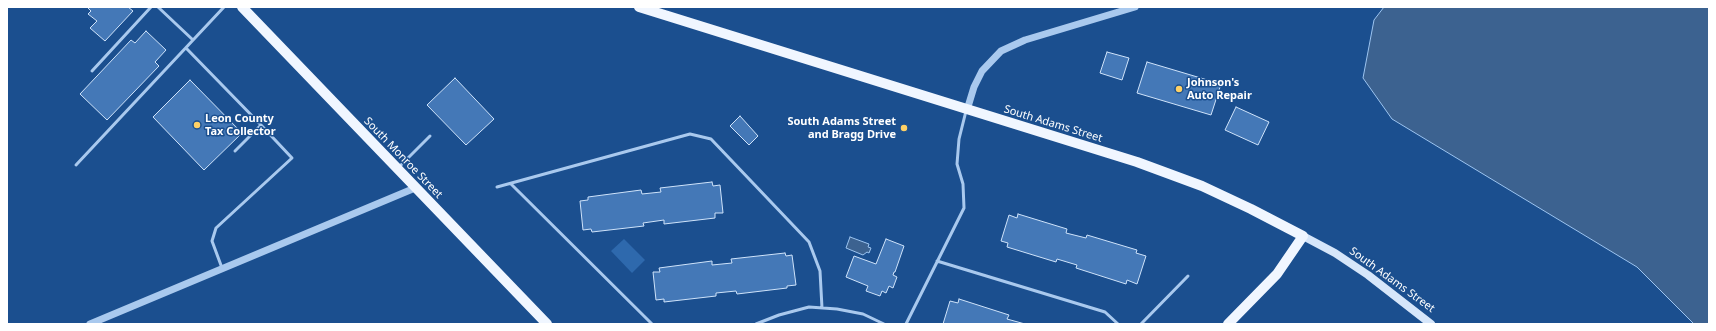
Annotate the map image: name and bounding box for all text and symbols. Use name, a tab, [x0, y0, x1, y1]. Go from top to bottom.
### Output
place label: Johnson's Auto Repair	[1187, 76, 1252, 102]
marker: Johnson's Auto Repair	[1174, 84, 1184, 94]
street label: South Adams Street	[1002, 103, 1104, 145]
place label: Leon County Tax Collector	[205, 112, 276, 138]
street label: South Monroe Street	[361, 115, 445, 201]
place label: South Adams Street and Bragg Drive	[787, 115, 896, 141]
marker: Leon County Tax Collector	[192, 120, 202, 130]
marker: South Adams Street and Bragg Drive	[899, 123, 909, 133]
street label: South Adams Street	[1347, 245, 1437, 315]

